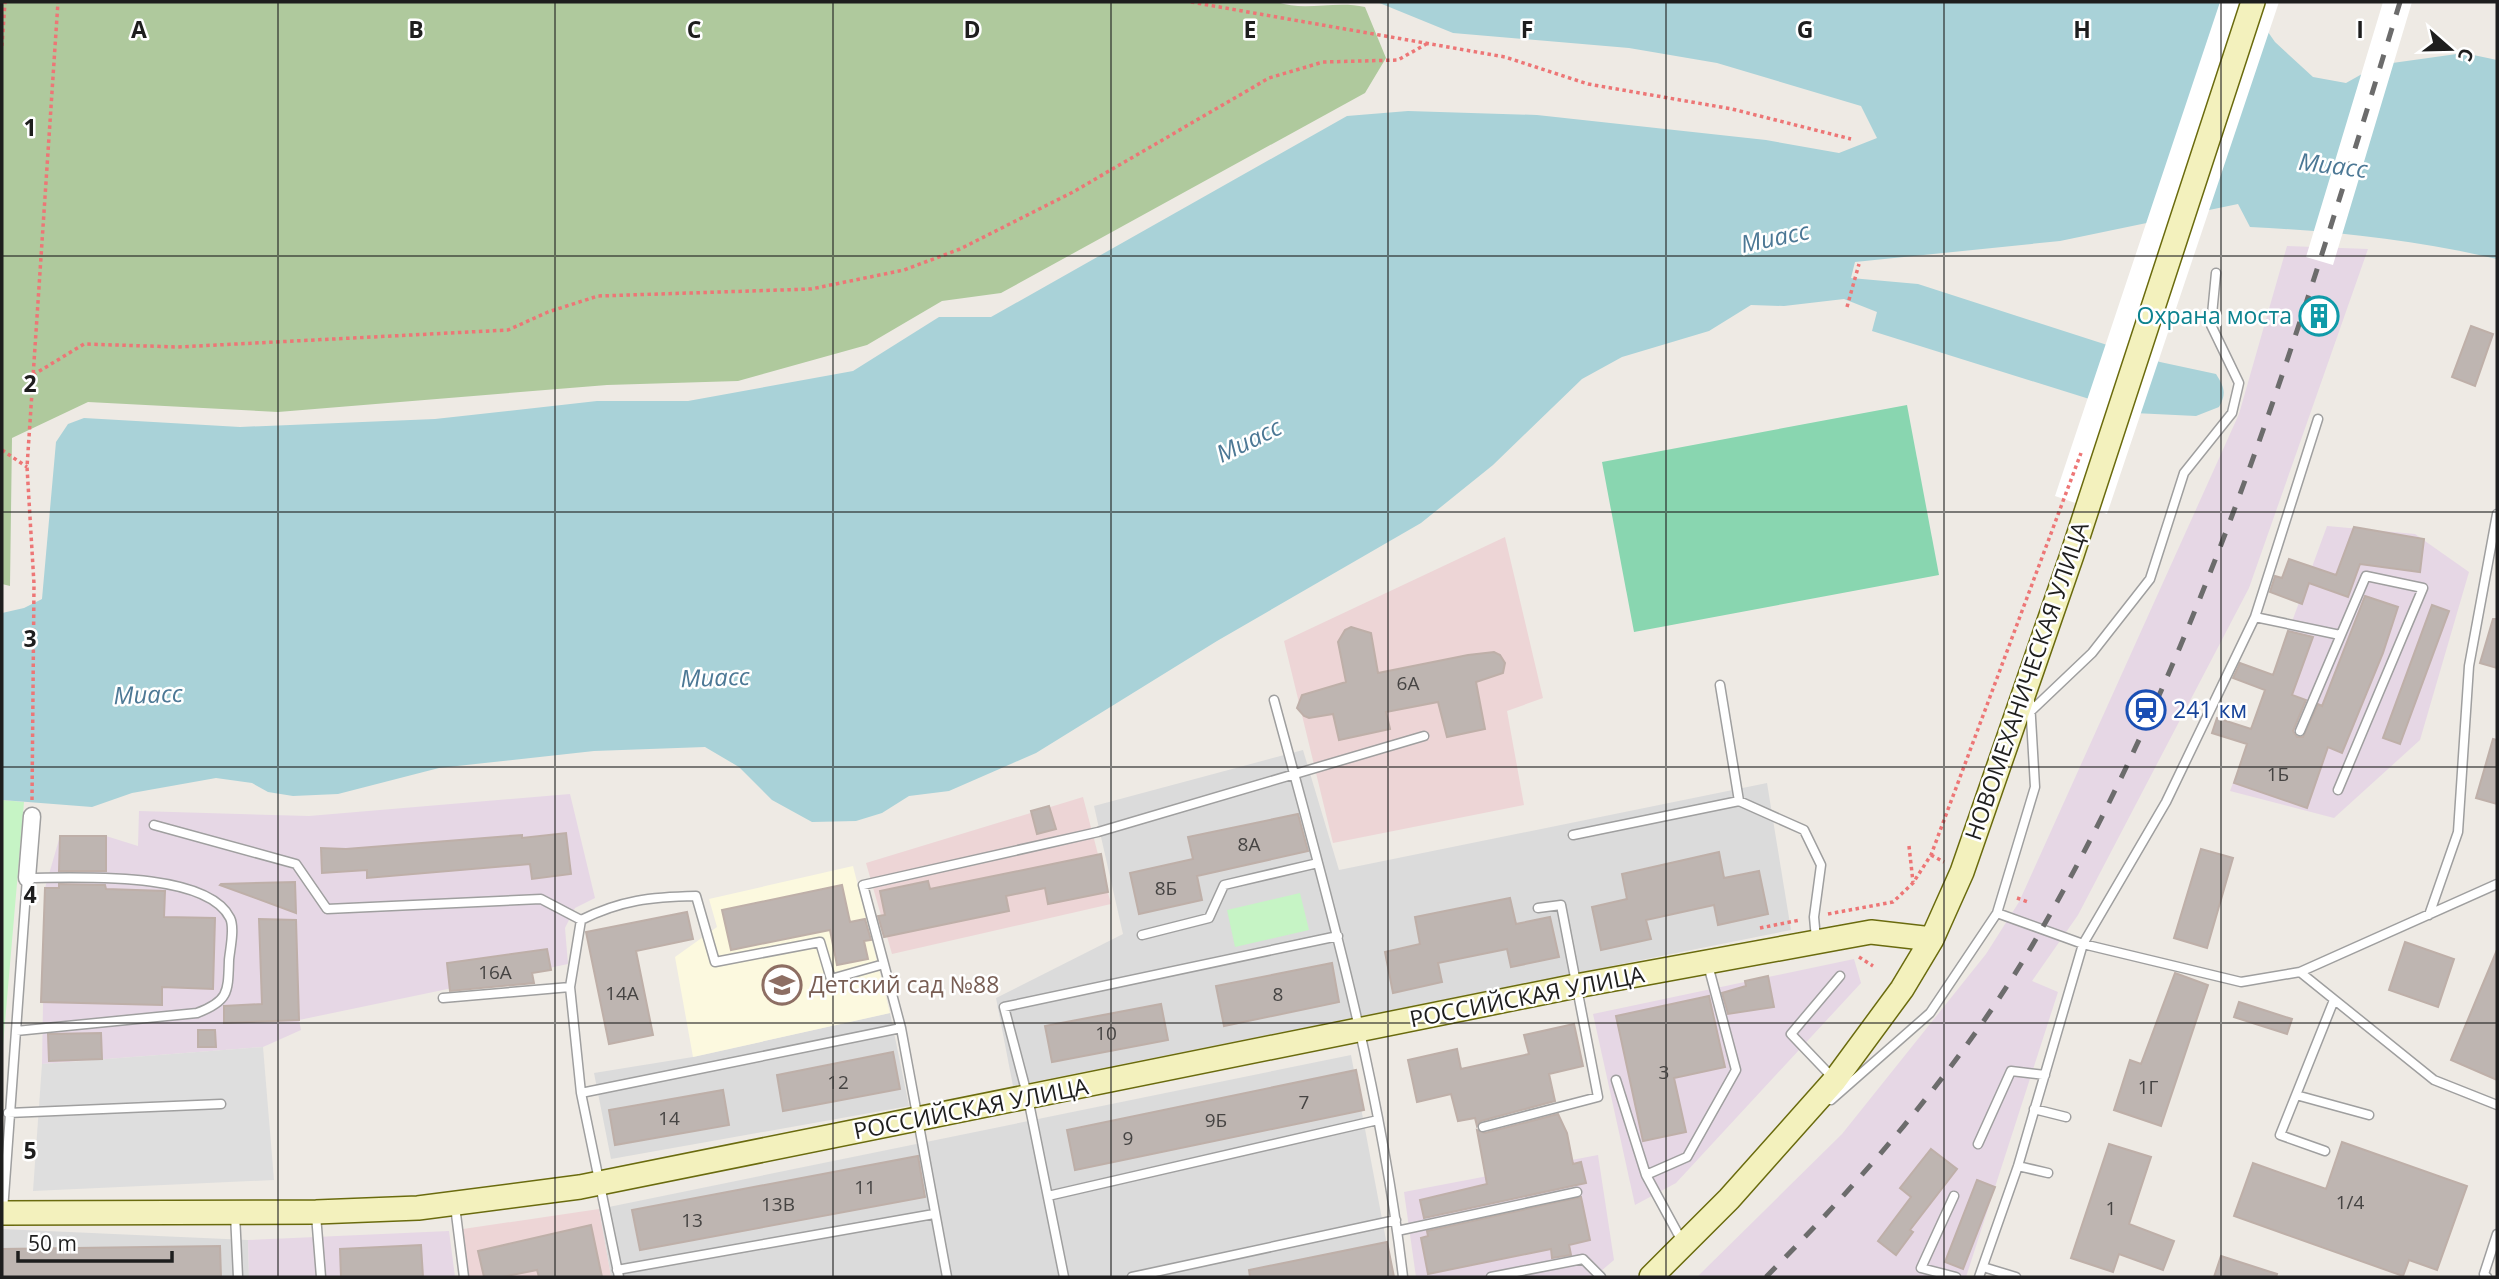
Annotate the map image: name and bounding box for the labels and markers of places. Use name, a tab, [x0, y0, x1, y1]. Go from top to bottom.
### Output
building icon: Охрана моста	[2298, 295, 2340, 337]
place label: Охрана моста	[2137, 299, 2292, 331]
station icon: 241 км	[2125, 689, 2167, 731]
place label: 241 км	[2173, 693, 2247, 725]
school or university icon: Детский сад №88	[761, 964, 803, 1006]
place label: Детский сад №88	[809, 968, 999, 1000]

